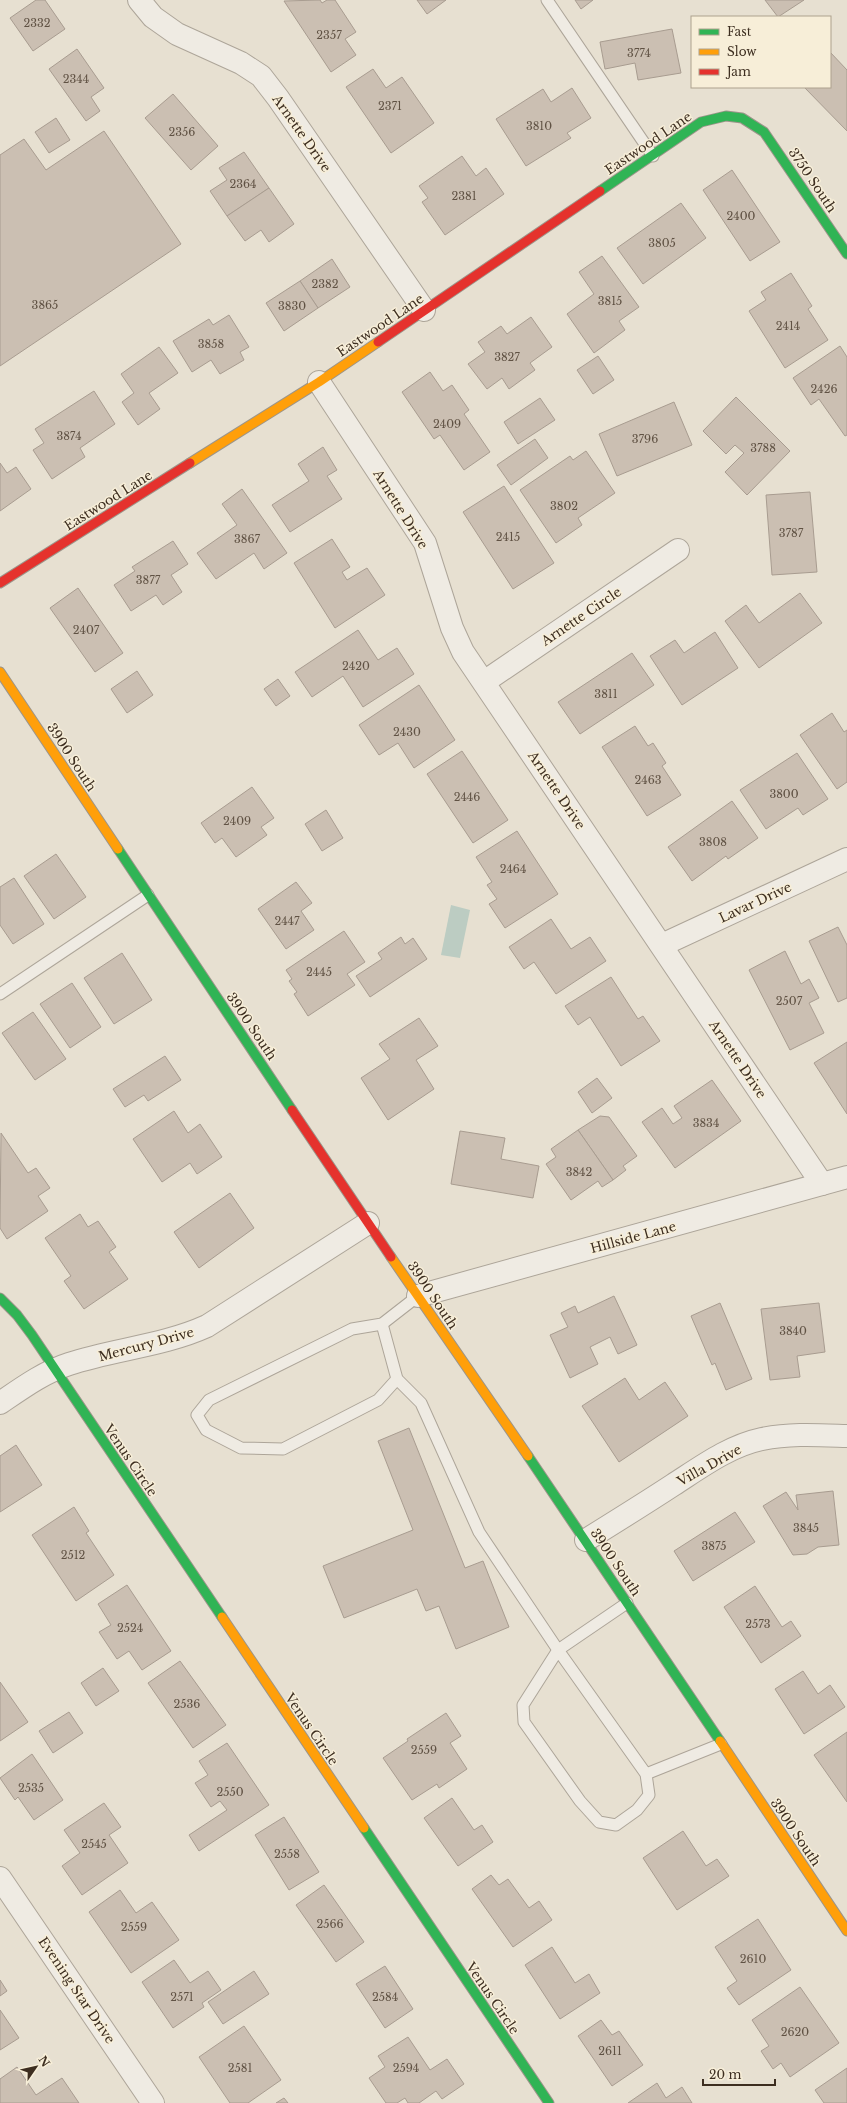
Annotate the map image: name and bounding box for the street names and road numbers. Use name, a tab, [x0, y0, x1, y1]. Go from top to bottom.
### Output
street label: Arnette Drive	[268, 90, 335, 175]
street label: Eastwood Lane	[602, 108, 695, 179]
street label: 3750 South	[785, 145, 840, 216]
street label: Eastwood Lane	[334, 290, 427, 361]
street label: Arnette Drive	[369, 465, 432, 552]
street label: Eastwood Lane	[61, 466, 156, 534]
street label: Arnette Circle	[537, 583, 625, 650]
street label: 3900 South	[43, 720, 100, 795]
street label: Arnette Drive	[524, 747, 589, 833]
street label: Lavar Drive	[716, 878, 794, 927]
street label: 3900 South	[223, 989, 281, 1063]
street label: Arnette Drive	[705, 1016, 770, 1102]
street label: Hillside Lane	[588, 1218, 678, 1257]
street label: 3900 South	[404, 1258, 462, 1332]
street label: Mercury Drive	[97, 1324, 196, 1365]
street label: Venus Circle	[100, 1420, 161, 1500]
street label: Villa Drive	[673, 1441, 744, 1491]
street label: 3900 South	[587, 1525, 645, 1599]
street label: Venus Circle	[281, 1689, 342, 1769]
street label: 3900 South	[767, 1795, 825, 1869]
street label: Evening Star Drive	[35, 1934, 119, 2047]
street label: Venus Circle	[462, 1958, 523, 2038]

